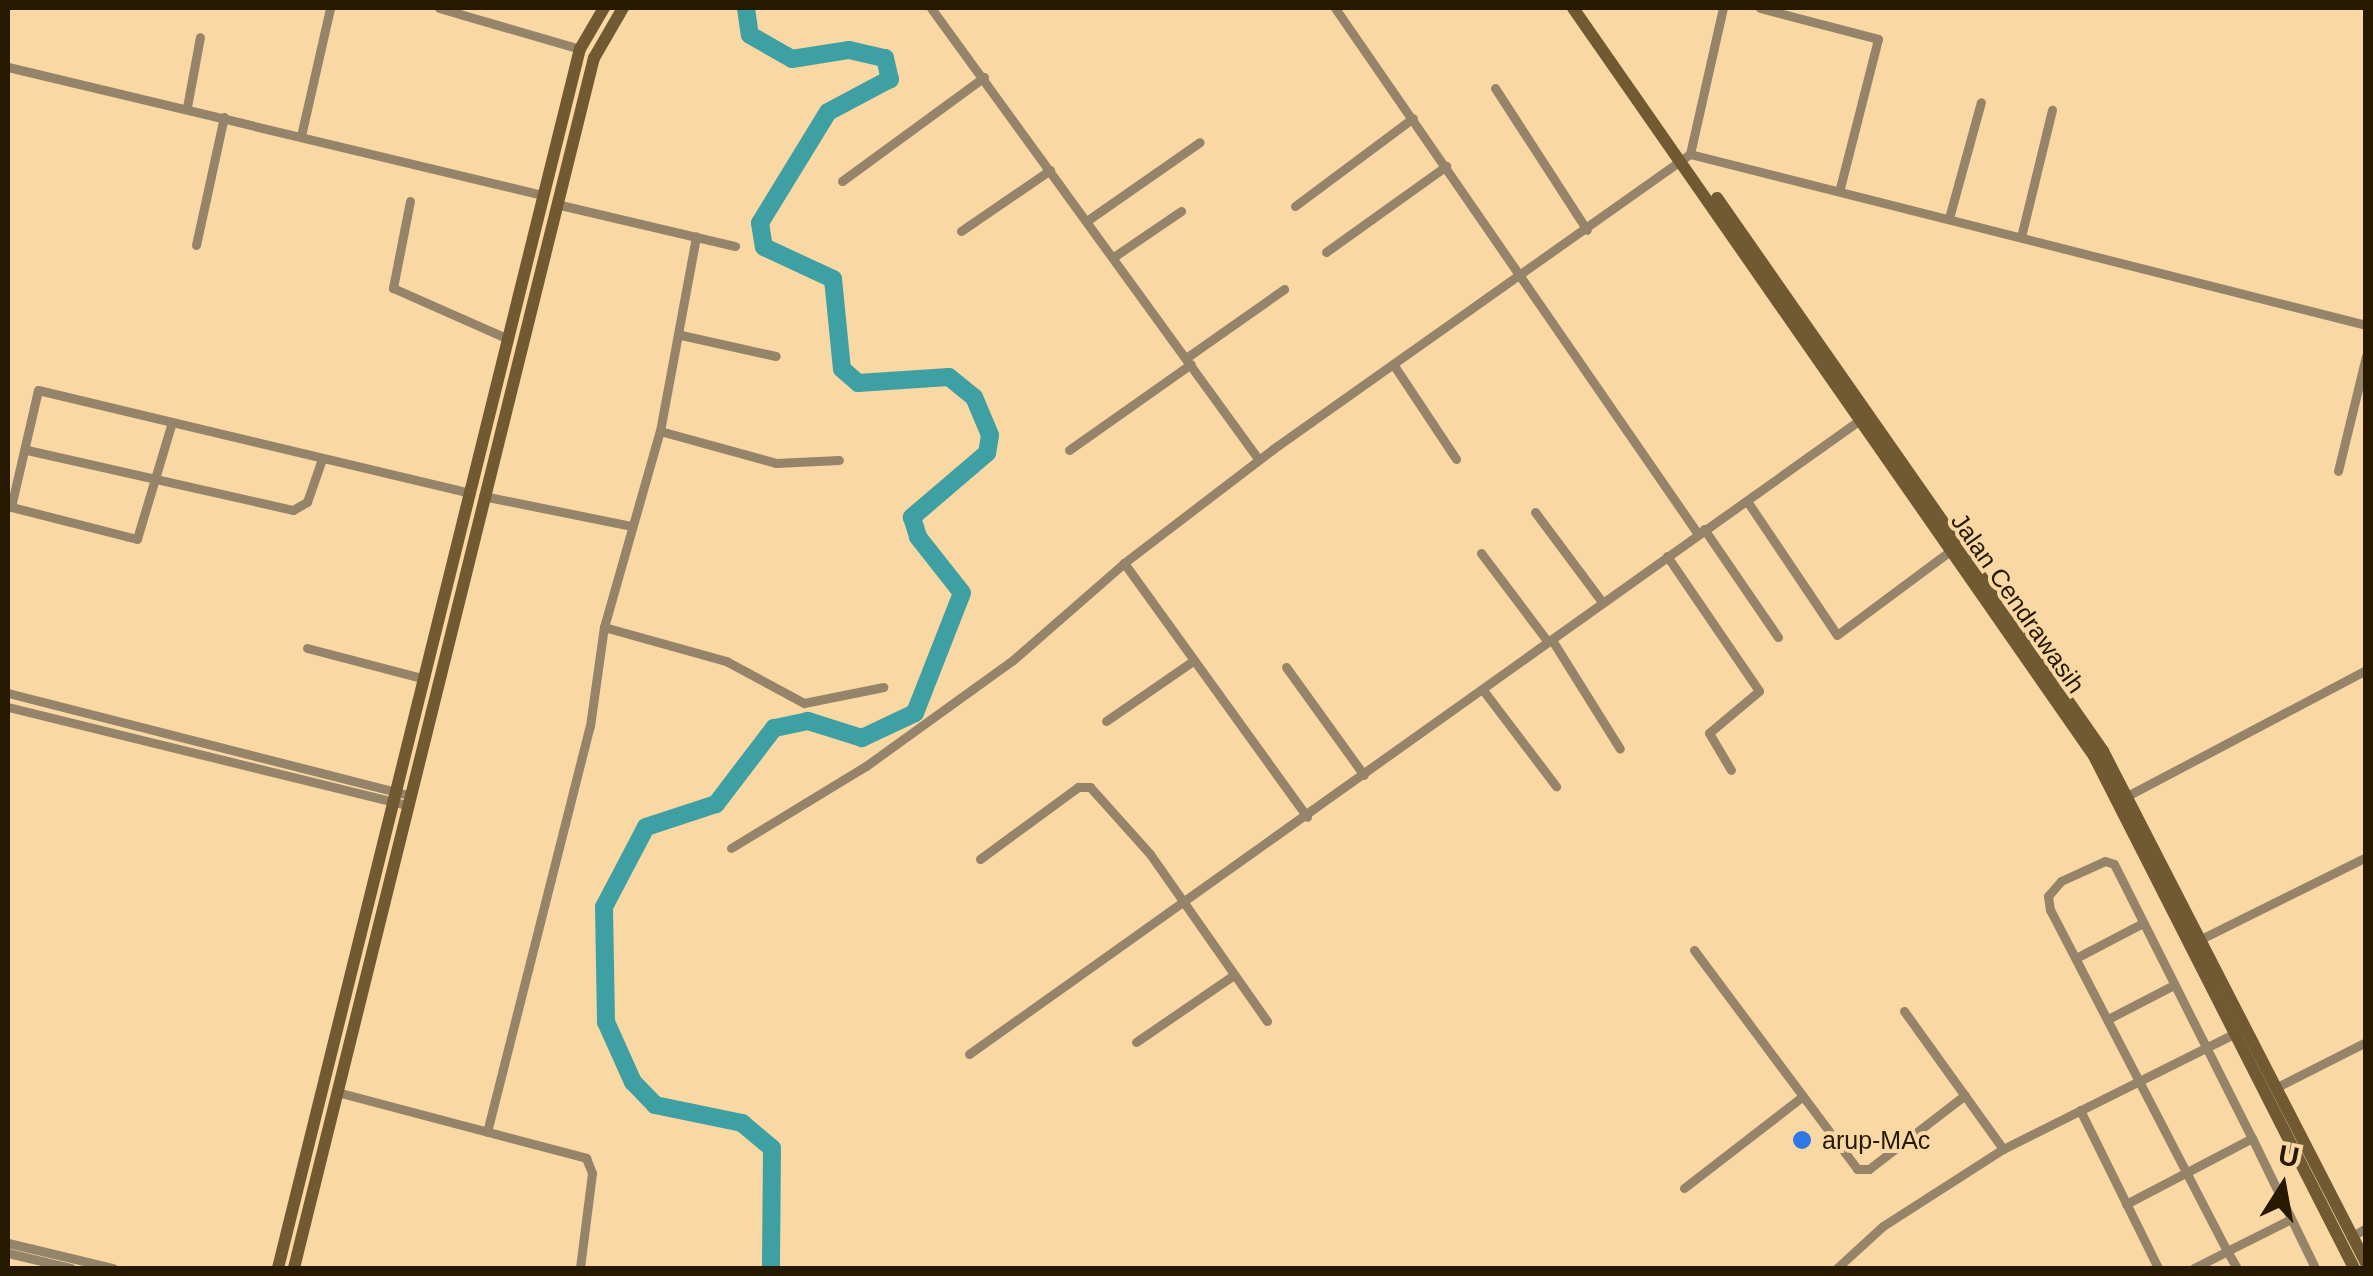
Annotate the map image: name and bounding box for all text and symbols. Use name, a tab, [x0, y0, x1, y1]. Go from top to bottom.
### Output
street label: Jalan Cendrawasih	[1945, 507, 2091, 699]
place label: arup-MAc	[1822, 1125, 1930, 1155]
marker: arup-MAc	[1791, 1129, 1813, 1151]
north arrow	[2233, 1136, 2333, 1236]
text: U	[2276, 1139, 2302, 1173]

